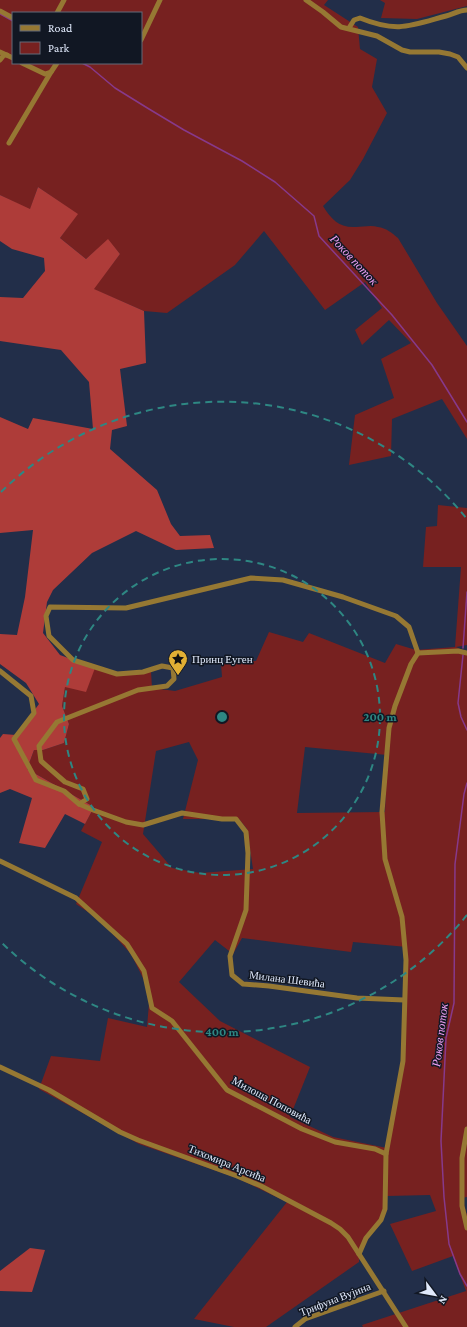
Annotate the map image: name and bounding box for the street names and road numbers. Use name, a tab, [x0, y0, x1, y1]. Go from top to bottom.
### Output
street label: Милана Шевића	[248, 968, 326, 990]
street label: Милоша Поповића	[230, 1074, 314, 1126]
street label: Тихомира Арсића	[186, 1142, 268, 1184]
street label: Трифуна Вујина	[298, 1280, 372, 1318]

